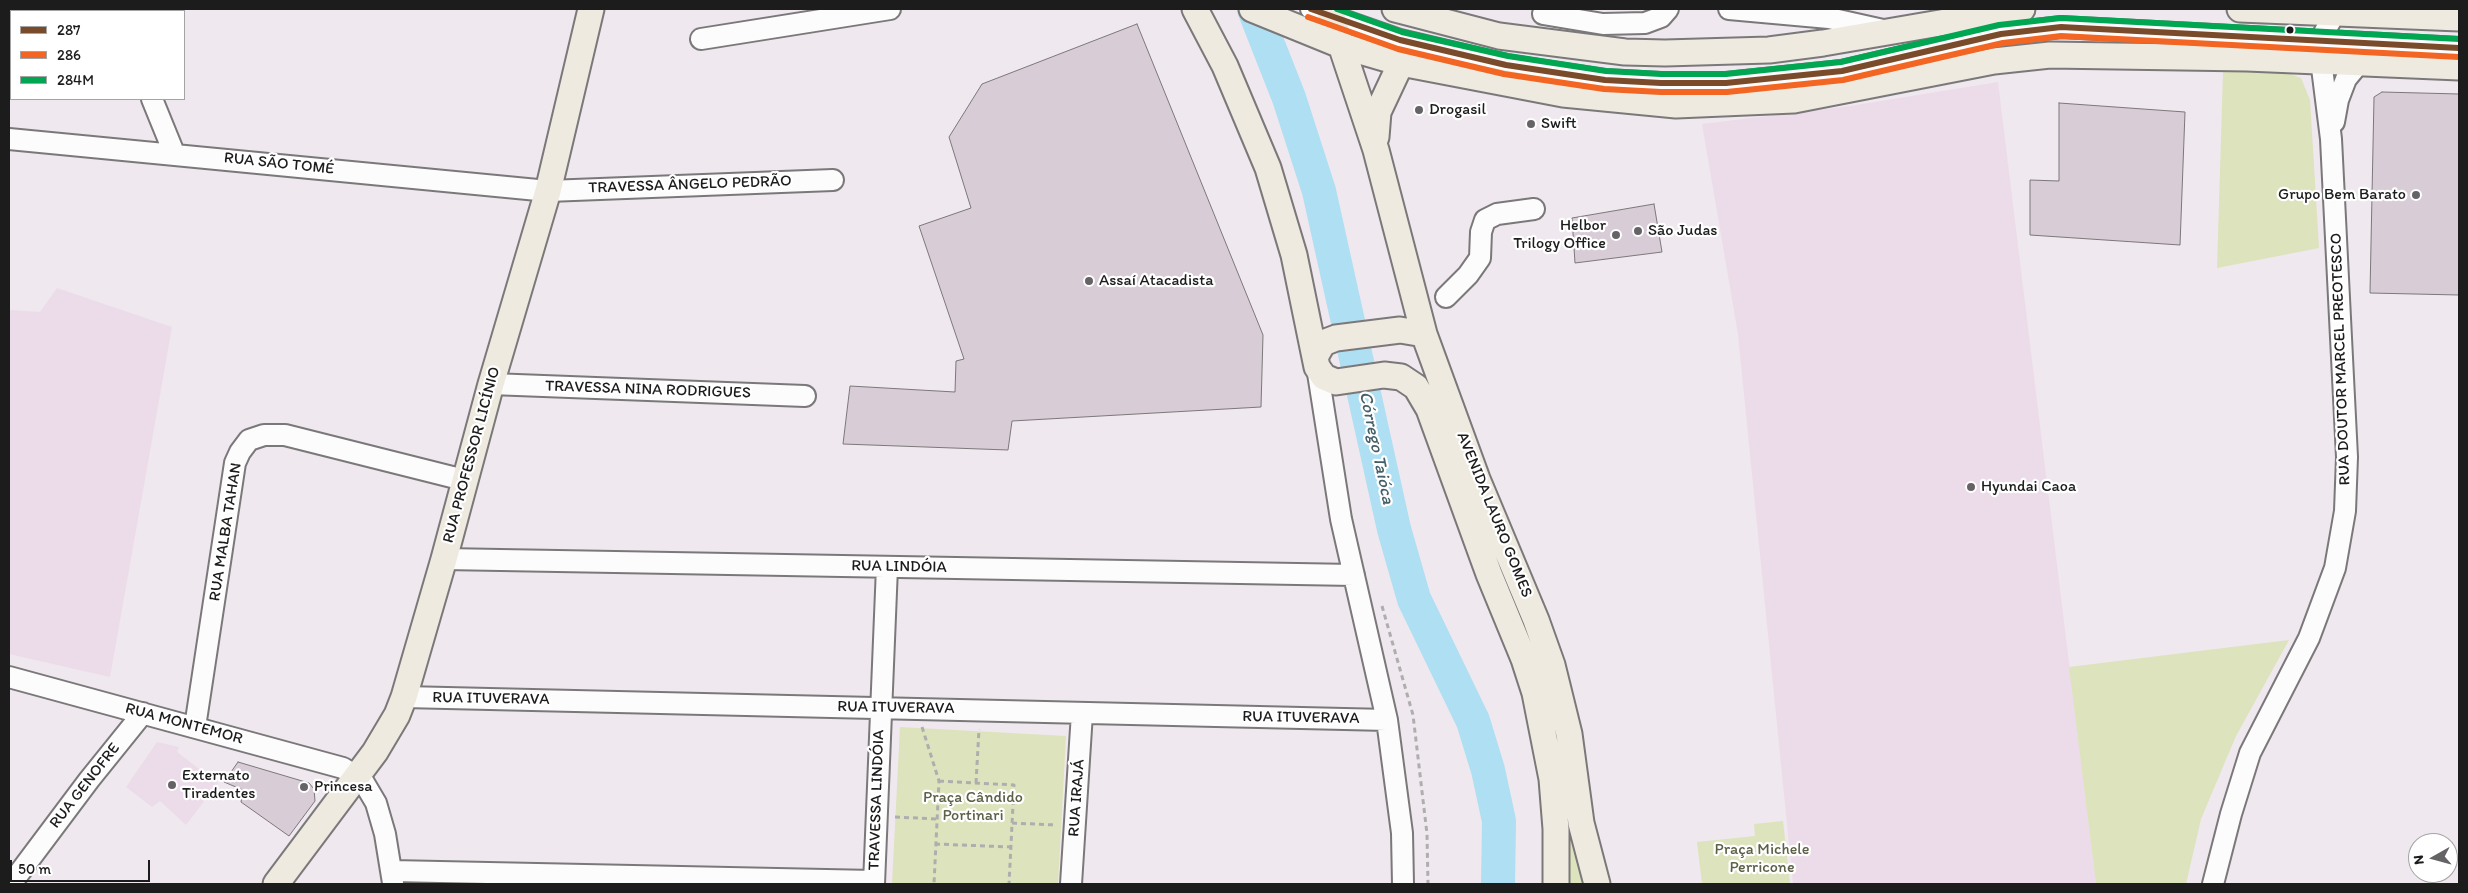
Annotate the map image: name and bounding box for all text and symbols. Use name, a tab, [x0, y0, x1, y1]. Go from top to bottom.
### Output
legend	[10, 10, 185, 100]
text: 287	[57, 21, 81, 39]
unlabelled marker	[2285, 25, 2295, 35]
text: 286	[57, 46, 81, 64]
text: 284M	[57, 71, 94, 89]
place label: Drogasil	[1429, 100, 1486, 120]
marker: Drogasil	[1413, 104, 1425, 116]
place label: Swift	[1541, 114, 1577, 134]
marker: Swift	[1525, 118, 1537, 130]
street label: RUA SÃO TOMÉ	[223, 149, 335, 179]
street label: TRAVESSA ÂNGELO PEDRÃO	[588, 172, 792, 198]
place label: Grupo Bem Barato	[2278, 185, 2406, 205]
marker: Grupo Bem Barato	[2410, 189, 2422, 201]
place label: Helbor Trilogy Office	[1513, 216, 1606, 254]
place label: São Judas	[1648, 221, 1717, 241]
marker: São Judas	[1632, 225, 1644, 237]
marker: Helbor Trilogy Office	[1610, 229, 1622, 241]
street label: RUA DOUTOR MARCEL PREOTESCO	[2327, 232, 2355, 486]
place label: Assaí Atacadista	[1099, 271, 1213, 291]
marker: Assaí Atacadista	[1083, 275, 1095, 287]
street label: RUA PROFESSOR LICÍNIO	[439, 365, 505, 545]
street label: TRAVESSA NINA RODRIGUES	[545, 377, 751, 403]
water label: Córrego Taióca	[1353, 389, 1399, 507]
street label: AVENIDA LAURO GOMES	[1452, 429, 1536, 601]
street label: RUA MALBA TAHAN	[206, 461, 246, 603]
place label: Hyundai Caoa	[1981, 477, 2076, 497]
marker: Hyundai Caoa	[1965, 481, 1977, 493]
street label: RUA LINDÓIA	[851, 557, 947, 577]
street label: RUA ITUVERAVA	[432, 688, 550, 710]
street label: RUA ITUVERAVA	[837, 697, 955, 719]
street label: RUA MONTEMOR	[123, 699, 245, 749]
street label: RUA ITUVERAVA	[1242, 707, 1360, 729]
street label: TRAVESSA LINDÓIA	[865, 729, 889, 871]
street label: RUA GENOFRE	[46, 740, 124, 832]
street label: RUA IRAJÁ	[1065, 759, 1089, 837]
place label: Externato Tiradentes	[182, 766, 255, 804]
place label: Princesa	[314, 777, 373, 797]
marker: Externato Tiradentes	[166, 779, 178, 791]
marker: Princesa	[298, 781, 310, 793]
park label: Praça Cândido Portinari	[923, 788, 1023, 826]
north arrow	[2408, 833, 2458, 883]
park label: Praça Michele Perricone	[1715, 840, 1809, 878]
scale bar	[12, 850, 152, 882]
text: N	[2410, 854, 2428, 866]
text: 50 m	[18, 860, 51, 878]

